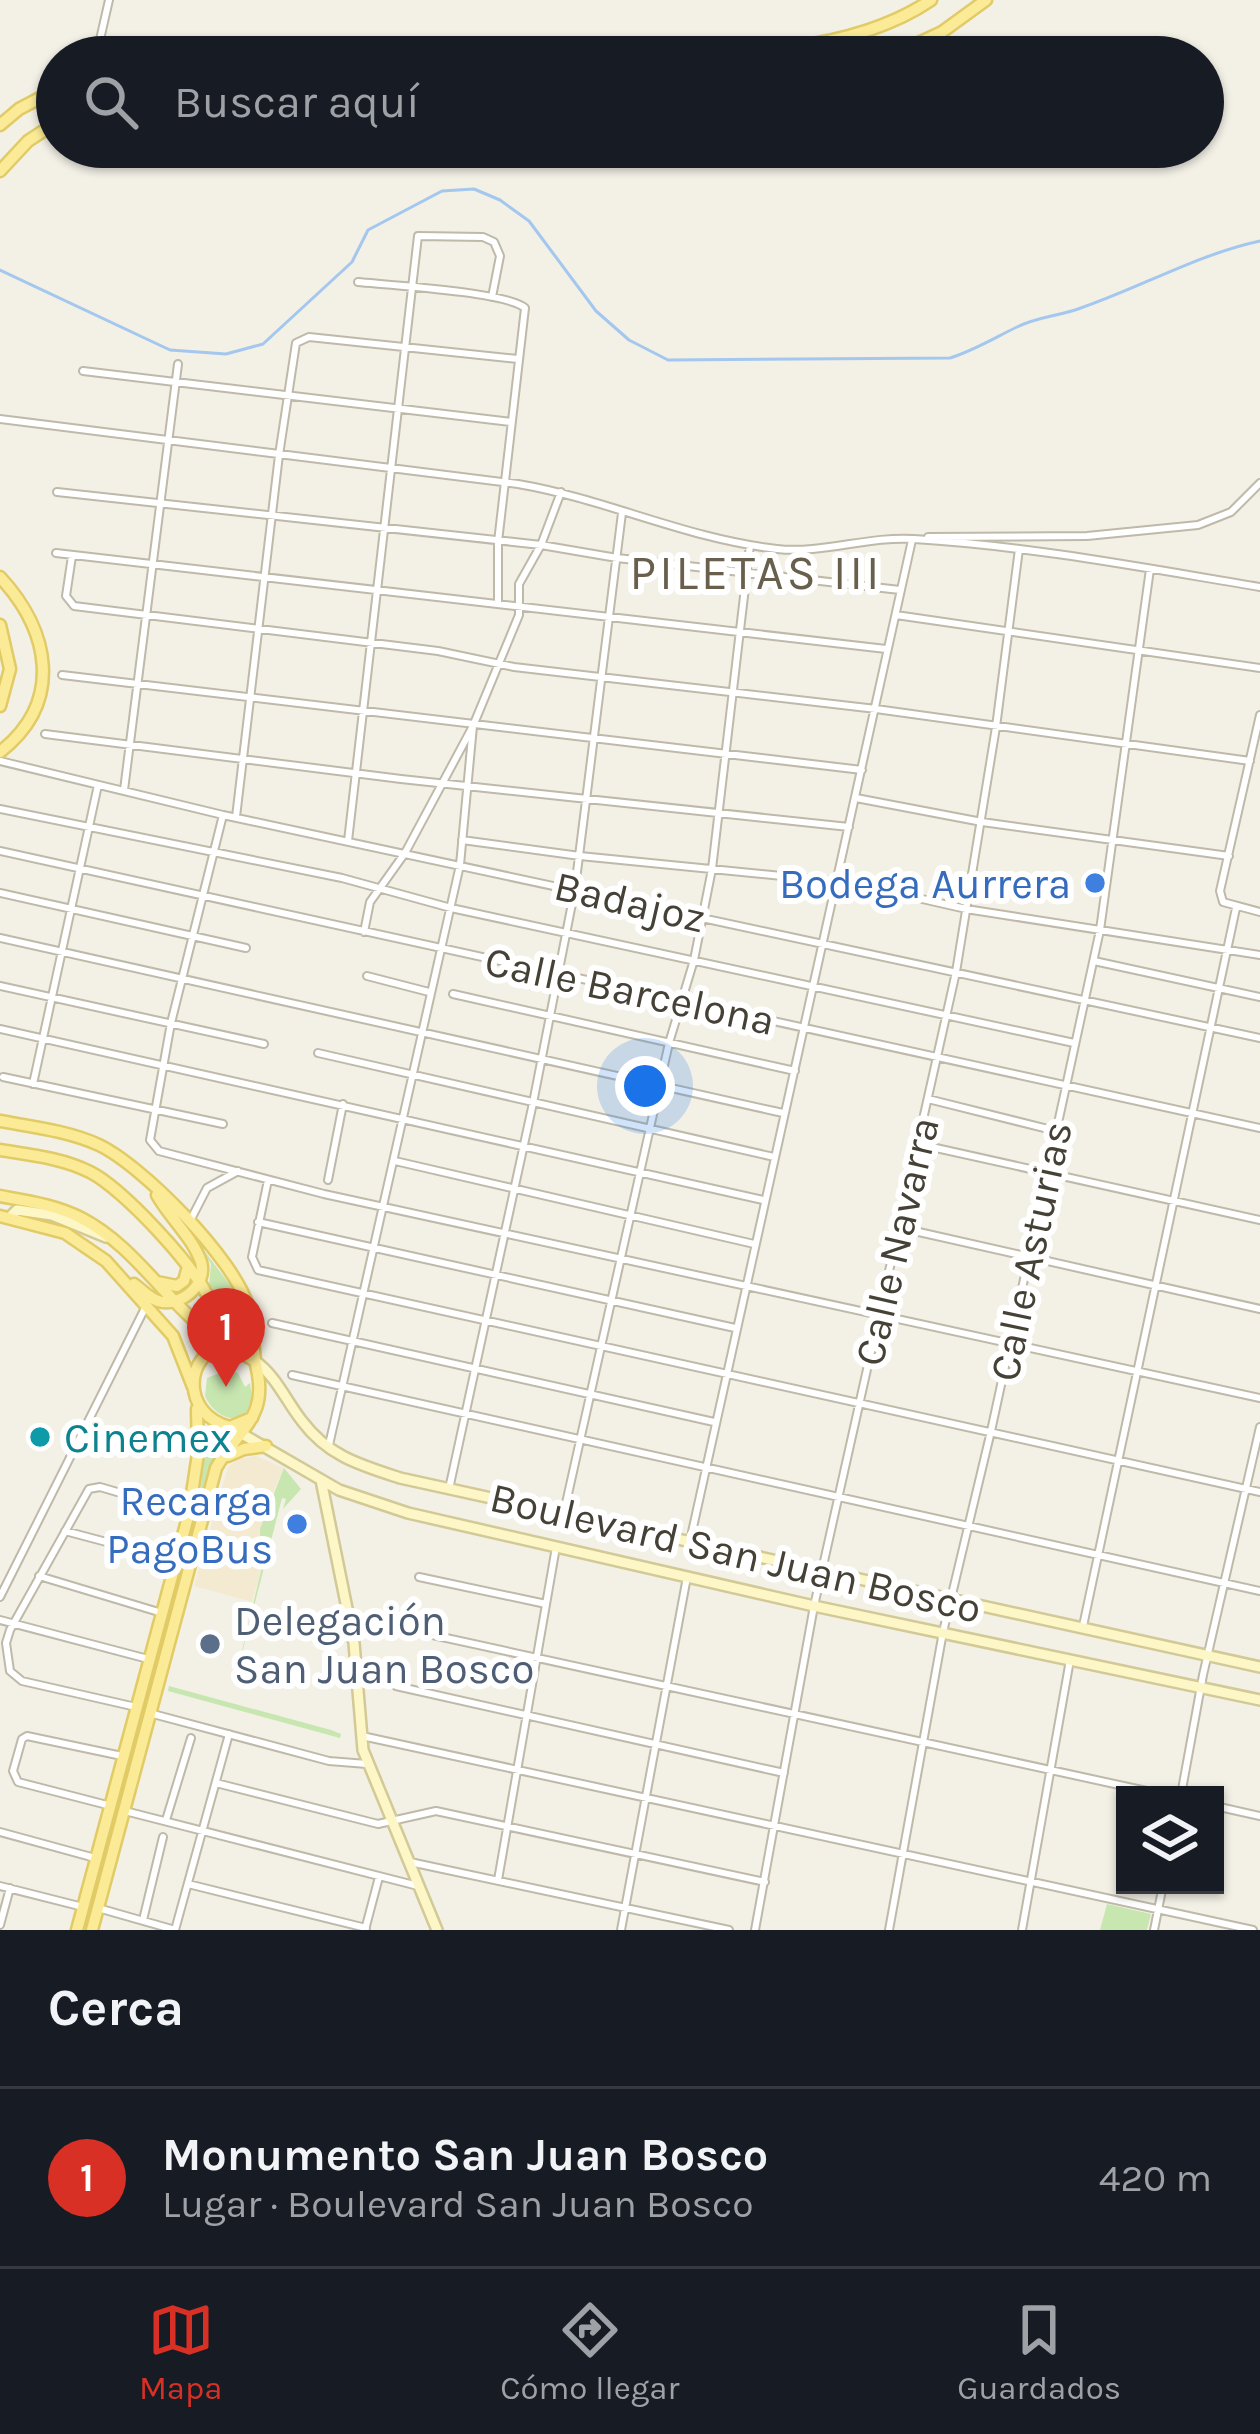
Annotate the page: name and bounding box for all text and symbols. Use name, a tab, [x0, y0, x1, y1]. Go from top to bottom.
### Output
search box	[36, 36, 1224, 168]
icon: search	[78, 69, 144, 135]
text: Buscar aquí	[174, 76, 420, 128]
district label: PILETAS III	[630, 545, 882, 601]
place label: Bodega Aurrera	[779, 859, 1071, 909]
street label: Badajoz	[549, 860, 710, 944]
marker: Bodega Aurrera	[1082, 870, 1108, 896]
street label: Calle Barcelona	[480, 936, 779, 1046]
your location	[615, 1056, 675, 1116]
street label: Calle Navarra	[844, 1112, 950, 1370]
street label: Calle Asturias	[979, 1117, 1083, 1386]
pin: 1	[187, 1288, 265, 1387]
place label: Cinemex	[64, 1413, 232, 1463]
marker: Cinemex	[27, 1424, 53, 1450]
street label: Boulevard San Juan Bosco	[485, 1472, 986, 1634]
place label: Recarga PagoBus	[106, 1476, 273, 1574]
marker: Recarga PagoBus	[284, 1511, 310, 1537]
place label: Delegación San Juan Bosco	[234, 1596, 534, 1694]
marker: Delegación San Juan Bosco	[197, 1631, 223, 1657]
map controls	[1116, 1786, 1224, 1894]
button: layers	[1116, 1786, 1224, 1894]
text: Cerca	[48, 1978, 184, 2038]
text: Monumento San Juan Bosco	[162, 2129, 768, 2181]
text: 1	[80, 2155, 94, 2201]
text: 420 m	[1099, 2155, 1212, 2201]
text: Lugar · Boulevard San Juan Bosco	[162, 2181, 754, 2227]
tab: Mapa	[139, 2297, 222, 2407]
tab: Cómo llegar	[500, 2297, 679, 2407]
tab: Guardados	[957, 2297, 1121, 2407]

